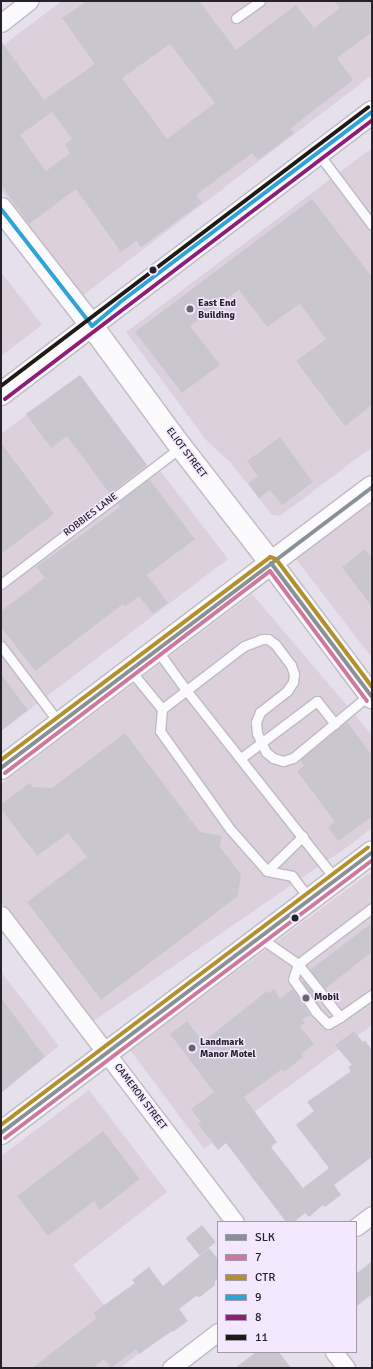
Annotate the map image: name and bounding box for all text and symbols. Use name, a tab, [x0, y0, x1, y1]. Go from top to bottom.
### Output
unlabelled marker	[148, 265, 158, 275]
place label: East End Building	[198, 297, 236, 320]
marker: East End Building	[185, 304, 195, 314]
street label: ELIOT STREET	[163, 426, 209, 480]
street label: ROBBIES LANE	[62, 491, 120, 539]
unlabelled marker	[290, 913, 300, 923]
place label: Mobil	[314, 992, 339, 1004]
marker: Mobil	[301, 993, 311, 1003]
place label: Landmark Manor Motel	[200, 1036, 256, 1060]
marker: Landmark Manor Motel	[187, 1043, 197, 1053]
street label: CAMERON STREET	[111, 1062, 169, 1132]
legend	[217, 1221, 357, 1353]
text: SLK	[255, 1230, 275, 1245]
text: 7	[255, 1250, 261, 1265]
text: CTR	[255, 1270, 275, 1285]
text: 9	[255, 1290, 261, 1305]
text: 8	[255, 1310, 261, 1325]
text: 11	[255, 1330, 268, 1345]

